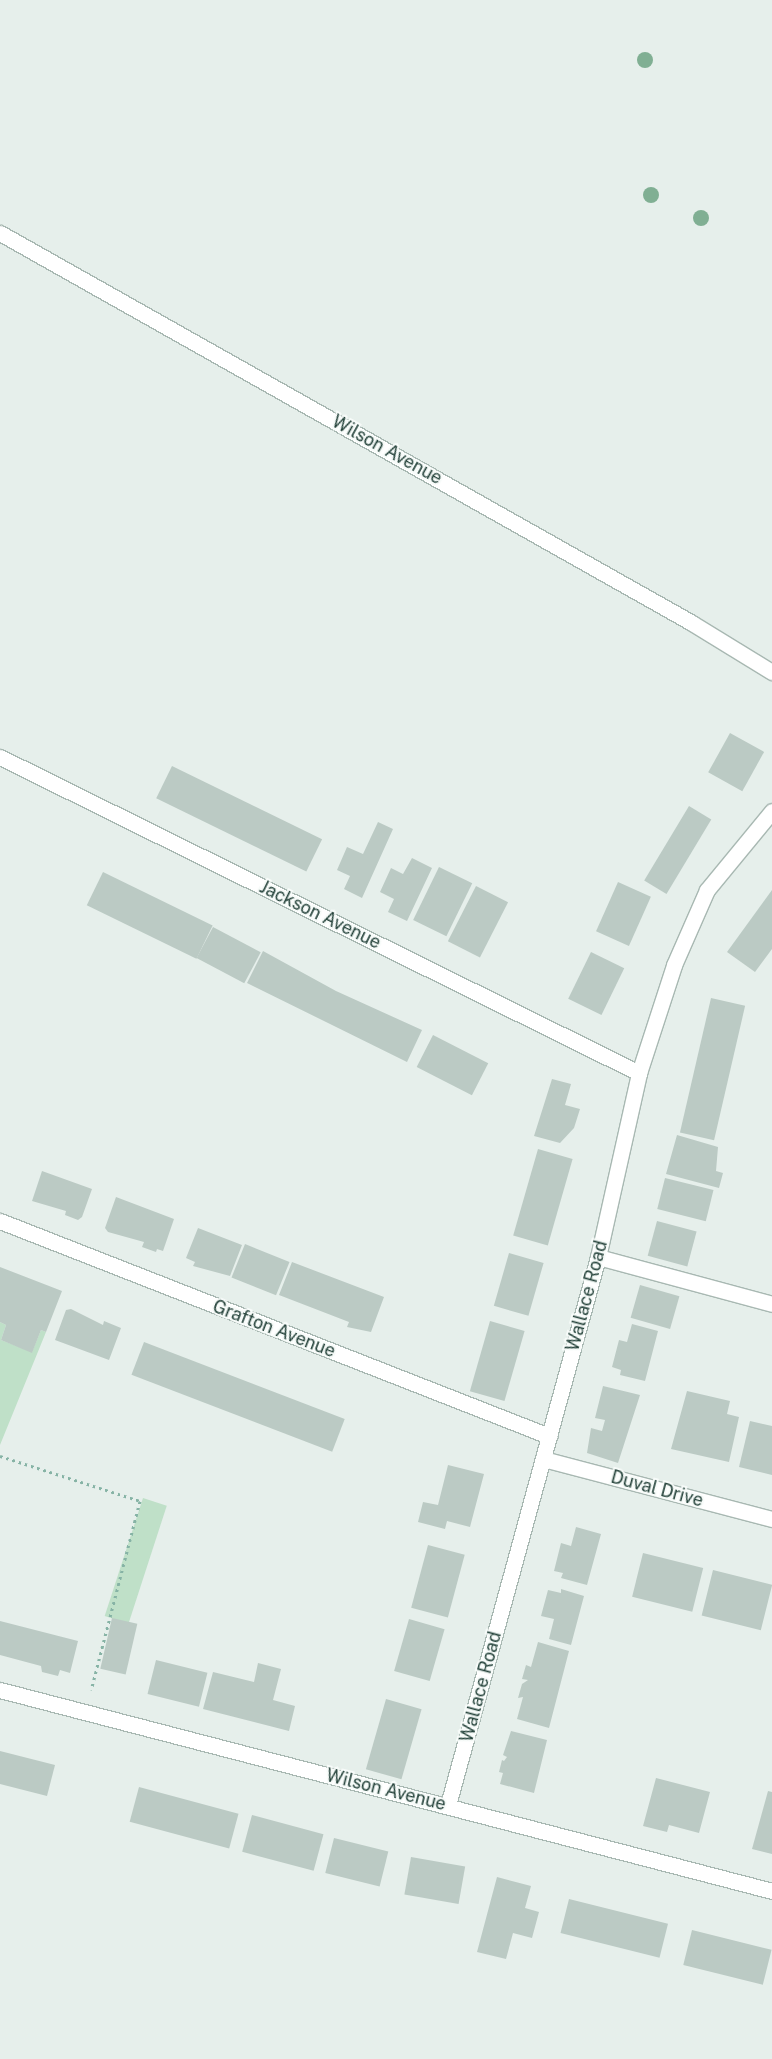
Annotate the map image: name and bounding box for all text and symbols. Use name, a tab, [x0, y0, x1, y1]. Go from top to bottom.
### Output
street label: Wilson Avenue	[328, 411, 446, 489]
street label: Jackson Avenue	[256, 876, 384, 954]
street label: Wallace Road	[562, 1238, 612, 1354]
street label: Grafton Avenue	[210, 1296, 338, 1362]
street label: Duval Drive	[608, 1466, 706, 1512]
street label: Wallace Road	[456, 1629, 506, 1745]
street label: Wilson Avenue	[324, 1765, 448, 1815]

